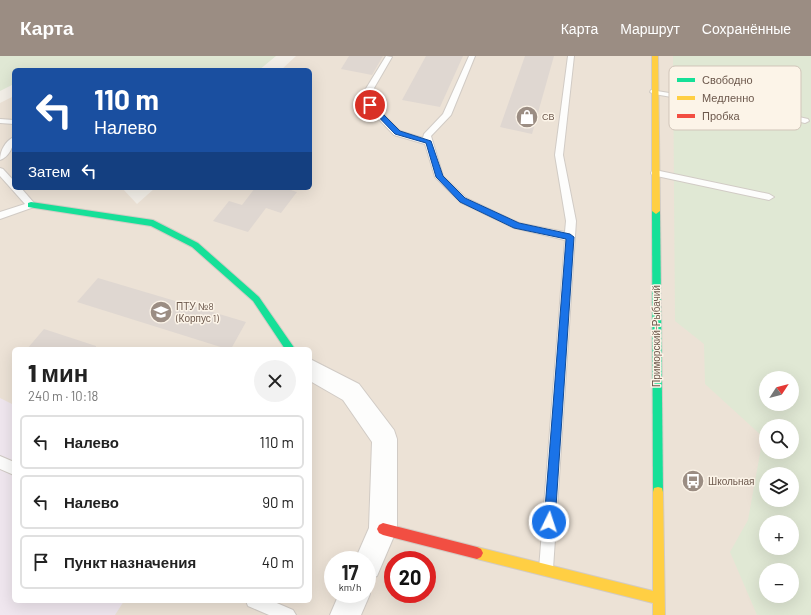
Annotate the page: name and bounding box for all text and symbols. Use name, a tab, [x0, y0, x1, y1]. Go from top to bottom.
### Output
text: Карта	[20, 16, 74, 39]
text: Карта	[561, 20, 598, 37]
text: Маршрут	[620, 20, 680, 37]
text: Сохранённые	[702, 20, 791, 37]
legend	[669, 66, 801, 130]
text: Свободно	[702, 73, 753, 86]
text: 110 m	[94, 82, 159, 116]
icon: left	[28, 84, 80, 136]
pin	[353, 88, 387, 122]
text: Медленно	[702, 91, 754, 104]
icon: arrive	[359, 94, 381, 116]
shop icon: СВ	[514, 104, 540, 130]
text: Пробка	[702, 109, 740, 122]
place label: СВ	[542, 111, 555, 122]
text: Налево	[94, 116, 157, 138]
icon: left	[78, 160, 100, 182]
text: Затем	[28, 162, 70, 180]
street label: Приморский-Рыбачий	[650, 285, 662, 387]
school or university icon: ПТУ №8 (Корпус 1)	[148, 299, 174, 325]
place label: ПТУ №8 (Корпус 1)	[175, 300, 219, 324]
text: 1 мин	[28, 358, 88, 387]
button: close	[254, 360, 296, 402]
north arrow	[759, 371, 799, 411]
map controls	[759, 371, 799, 603]
text: 240 m · 10:18	[28, 388, 98, 404]
button: search	[759, 419, 799, 459]
icon: left	[30, 431, 52, 453]
text: Налево	[64, 433, 119, 451]
text: 110 m	[260, 433, 294, 451]
button: layers	[759, 467, 799, 507]
bus stop icon: Школьная	[680, 468, 706, 494]
place label: Школьная	[708, 475, 755, 487]
icon: left	[30, 491, 52, 513]
text: Налево	[64, 493, 119, 511]
text: 90 m	[262, 493, 294, 511]
position arrow	[528, 501, 570, 543]
button: +	[759, 515, 799, 555]
icon: arrive	[30, 551, 52, 573]
speed limit sign: 20	[384, 551, 436, 603]
text: Пункт назначения	[64, 553, 196, 571]
text: 40 m	[262, 553, 294, 571]
text: 17	[341, 560, 358, 584]
button: −	[759, 563, 799, 603]
text: km/h	[339, 581, 361, 593]

